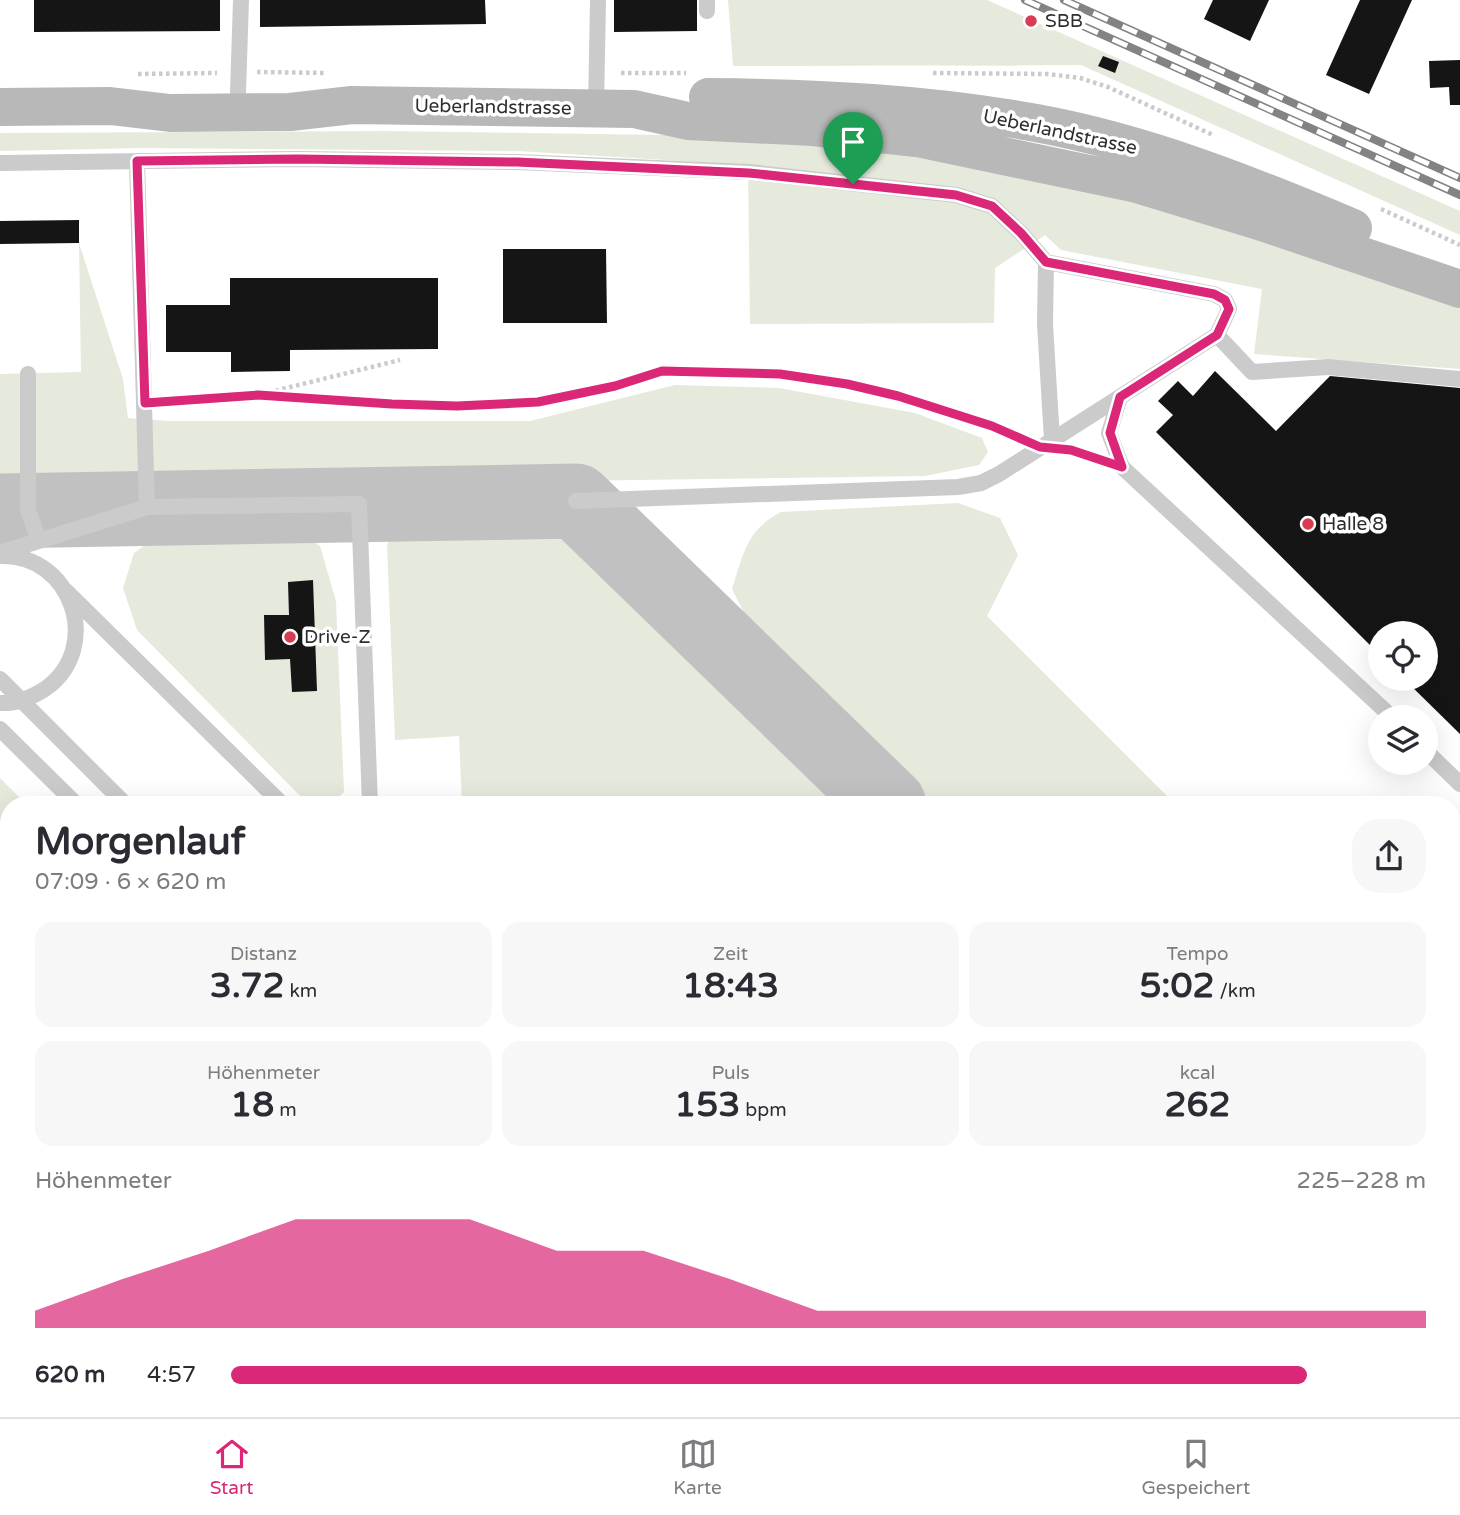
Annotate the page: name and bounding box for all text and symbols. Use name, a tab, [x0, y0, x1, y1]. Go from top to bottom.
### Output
place label: SBB	[1045, 10, 1083, 32]
marker: SBB	[1023, 13, 1039, 29]
street label: Ueberlandstrasse	[414, 95, 572, 119]
street label: Ueberlandstrasse	[981, 105, 1139, 159]
pin	[823, 112, 883, 184]
icon: arrive	[834, 123, 872, 161]
place label: Halle 8	[1322, 513, 1384, 535]
marker: Halle 8	[1300, 516, 1316, 532]
map controls	[1368, 621, 1438, 775]
button: locate	[1368, 621, 1438, 691]
place label: Drive-Z	[304, 626, 371, 648]
marker: Drive-Z	[282, 629, 298, 645]
button: layers	[1368, 705, 1438, 775]
text: Morgenlauf	[35, 819, 245, 865]
button: share	[1352, 819, 1426, 893]
text: 07:09 · 6 × 620 m	[35, 868, 226, 896]
text: Distanz	[230, 943, 297, 965]
text: Zeit	[713, 943, 748, 965]
text: Tempo	[1166, 943, 1229, 965]
text: 3.72	[210, 965, 284, 1007]
text: 18:43	[682, 965, 779, 1007]
text: 5:02	[1139, 965, 1214, 1007]
text: km	[284, 980, 317, 1002]
text: /km	[1214, 980, 1256, 1002]
text: Höhenmeter	[207, 1062, 320, 1084]
text: Puls	[711, 1062, 750, 1084]
text: kcal	[1180, 1062, 1215, 1084]
text: 18	[230, 1084, 274, 1126]
text: 153	[674, 1084, 740, 1126]
text: 262	[1165, 1084, 1230, 1126]
text: m	[274, 1099, 297, 1121]
text: bpm	[740, 1099, 787, 1121]
text: Höhenmeter	[35, 1167, 172, 1195]
text: 225–228 m	[1297, 1167, 1426, 1195]
text: 620 m	[35, 1361, 105, 1389]
text: 4:57	[147, 1361, 196, 1389]
tab: Start	[210, 1435, 254, 1499]
tab: Karte	[673, 1435, 722, 1499]
tab: Gespeichert	[1141, 1435, 1250, 1499]

